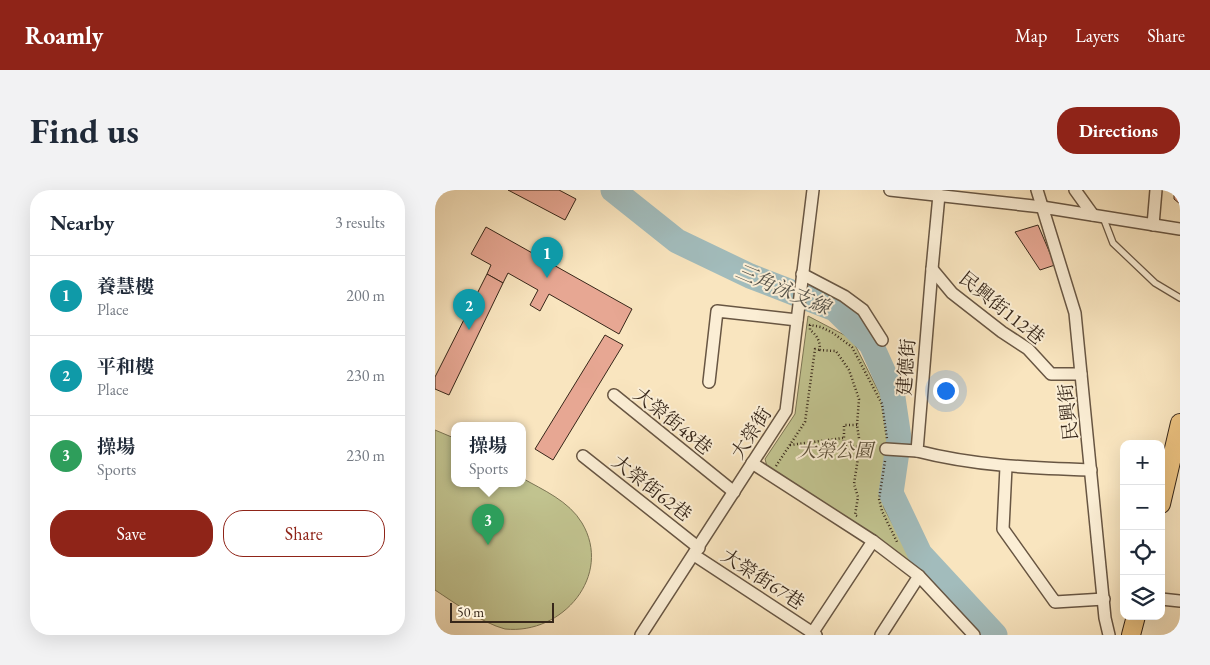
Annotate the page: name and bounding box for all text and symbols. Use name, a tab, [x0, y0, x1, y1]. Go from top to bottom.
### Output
text: Roamly	[25, 20, 103, 51]
text: Map	[1015, 24, 1047, 47]
text: Layers	[1075, 24, 1119, 47]
text: Share	[1147, 24, 1185, 47]
button: Directions	[1057, 107, 1180, 154]
text: Find us	[30, 108, 139, 153]
text: Nearby	[50, 209, 114, 236]
text: 3 results	[335, 212, 385, 233]
pin: 1	[531, 237, 563, 278]
water label: 三角泳支線	[732, 257, 836, 321]
street label: 民興街112巷	[954, 266, 1050, 350]
text: 養慧樓	[97, 274, 154, 299]
text: 1	[62, 285, 70, 306]
text: 200 m	[346, 285, 385, 306]
pin: 2	[453, 289, 485, 330]
text: Place	[97, 299, 129, 320]
street label: 建德街	[892, 338, 920, 396]
text: 平和樓	[97, 354, 154, 379]
text: 2	[62, 365, 70, 386]
text: 230 m	[346, 365, 385, 386]
your location	[933, 378, 959, 404]
text: Place	[97, 379, 129, 400]
street label: 大榮街48巷	[629, 382, 717, 460]
street label: 民興街	[1053, 382, 1083, 442]
street label: 大榮街	[725, 402, 777, 464]
popup	[451, 422, 526, 487]
text: 操場	[469, 433, 507, 458]
text: 操場	[97, 434, 135, 459]
park label: 大榮公園	[797, 438, 876, 463]
map controls	[1120, 440, 1165, 620]
button: +	[1120, 440, 1165, 485]
text: 3	[62, 445, 70, 466]
text: 230 m	[346, 445, 385, 466]
street label: 大榮街62巷	[607, 449, 697, 527]
text: Sports	[469, 458, 508, 479]
text: Sports	[97, 459, 136, 480]
button: −	[1120, 485, 1165, 530]
pin: 3	[472, 504, 504, 545]
button: Save	[50, 510, 213, 557]
button: Share	[223, 510, 385, 557]
button: locate	[1120, 530, 1165, 575]
street label: 大榮街67巷	[717, 543, 809, 615]
button: layers	[1120, 575, 1165, 620]
scale bar	[450, 600, 554, 623]
text: 50 m	[457, 603, 484, 621]

